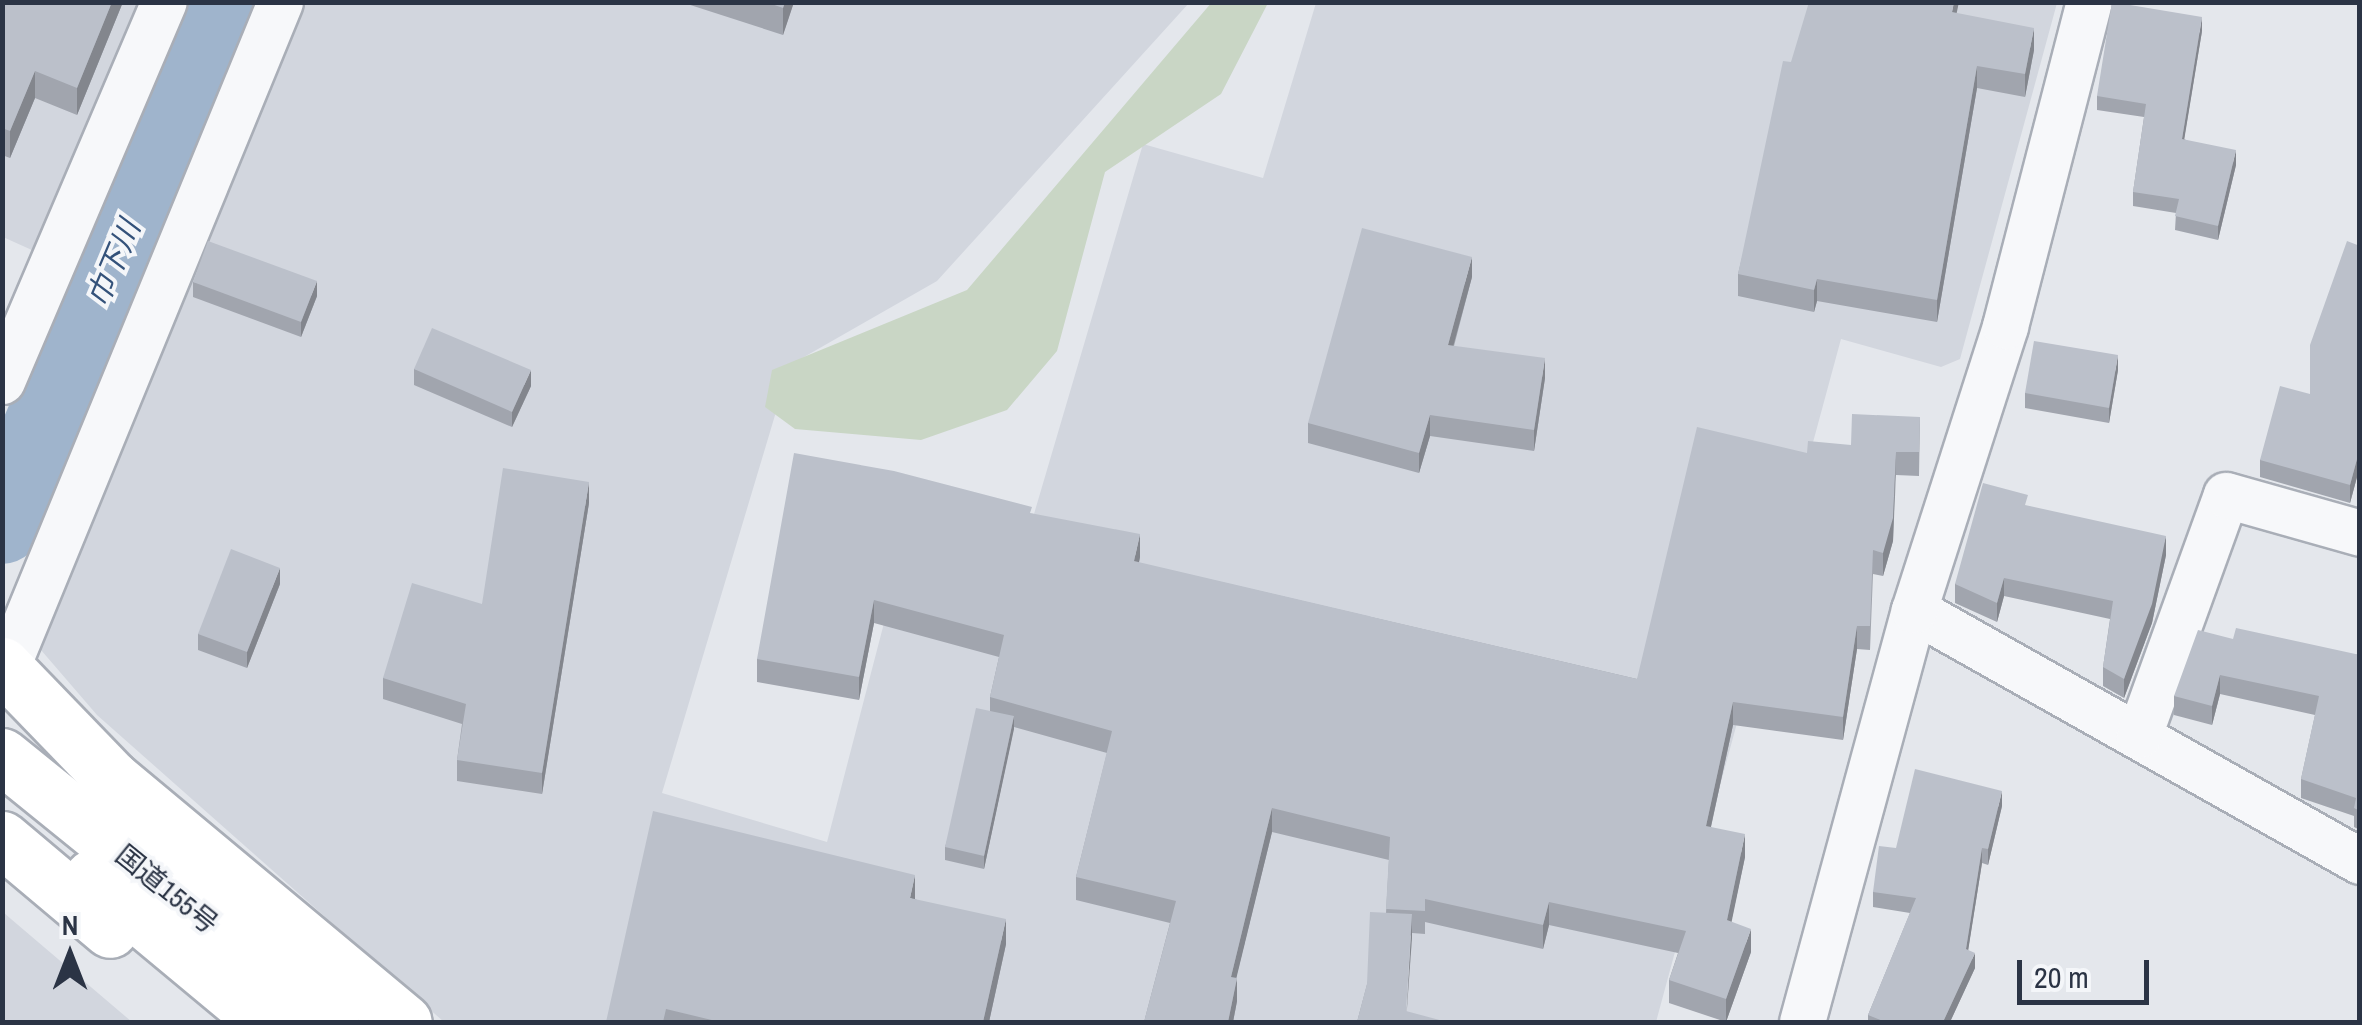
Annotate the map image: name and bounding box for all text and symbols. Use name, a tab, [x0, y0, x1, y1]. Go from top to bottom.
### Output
water label: 巾下川	[79, 215, 147, 311]
street label: 国道155号	[109, 837, 225, 941]
north arrow	[20, 905, 120, 1005]
text: N	[62, 906, 78, 944]
scale bar	[2022, 940, 2154, 1002]
text: 20 m	[2034, 957, 2089, 997]

